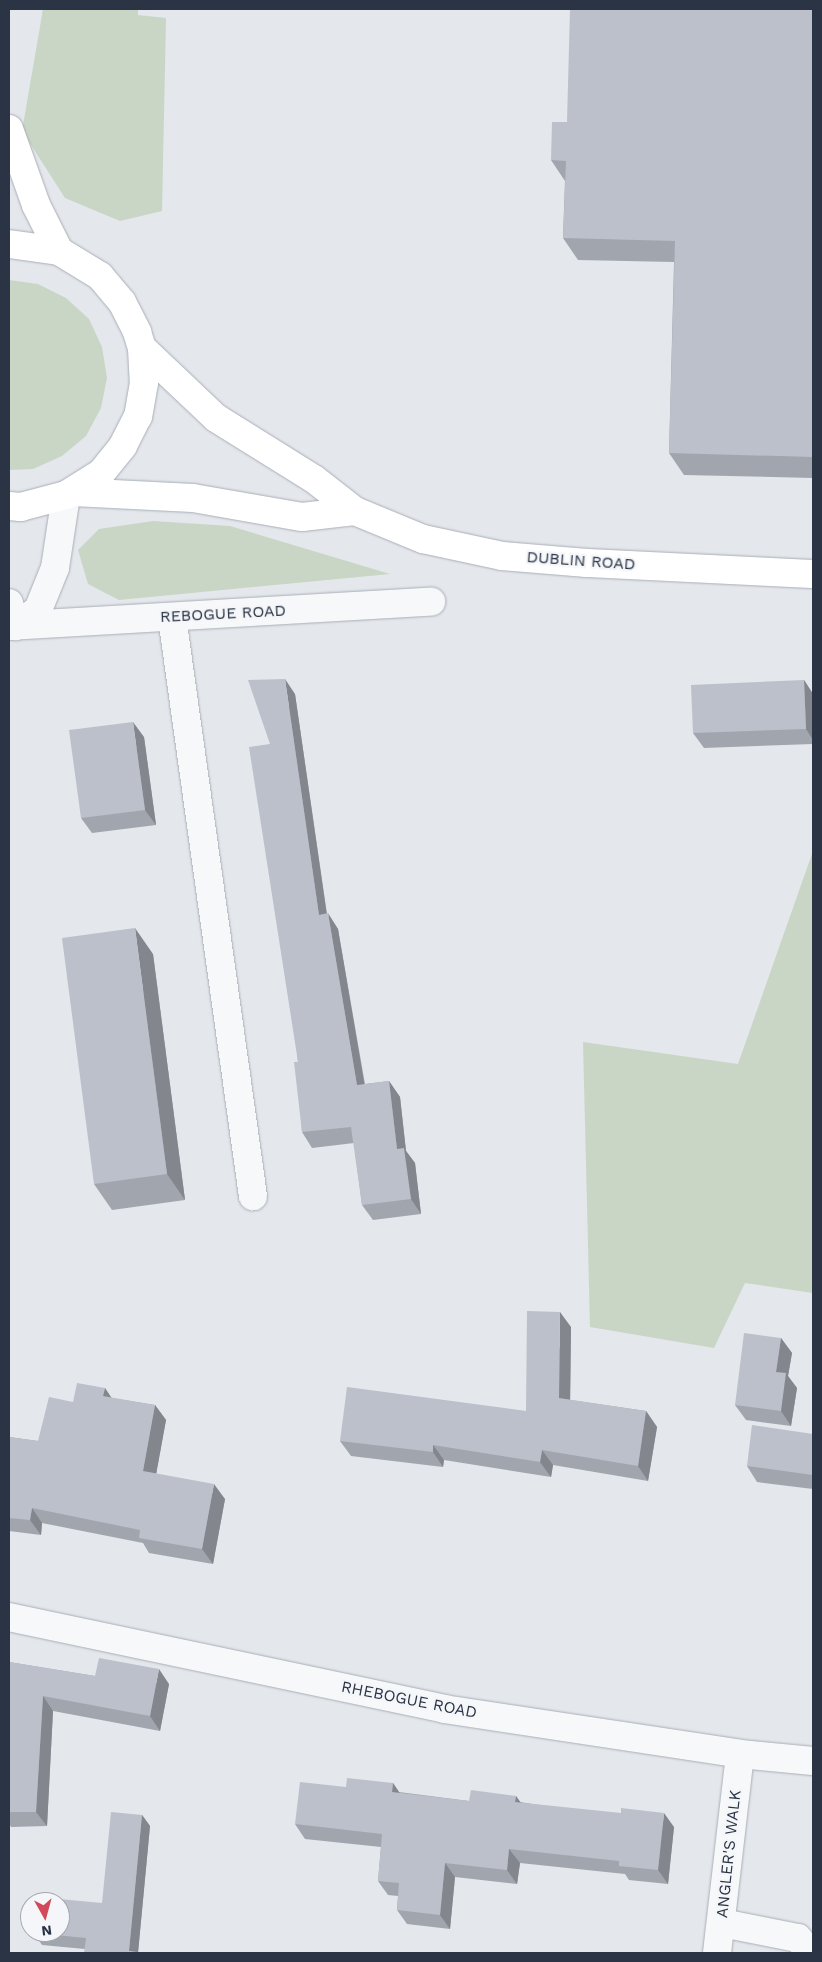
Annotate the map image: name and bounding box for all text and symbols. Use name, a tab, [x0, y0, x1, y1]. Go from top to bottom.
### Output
street label: DUBLIN ROAD	[526, 548, 636, 574]
street label: REBOGUE ROAD	[160, 601, 286, 627]
street label: RHEBOGUE ROAD	[340, 1677, 478, 1723]
street label: ANGLER'S WALK	[713, 1789, 745, 1919]
north arrow	[20, 1892, 70, 1942]
text: N	[41, 1922, 53, 1939]

